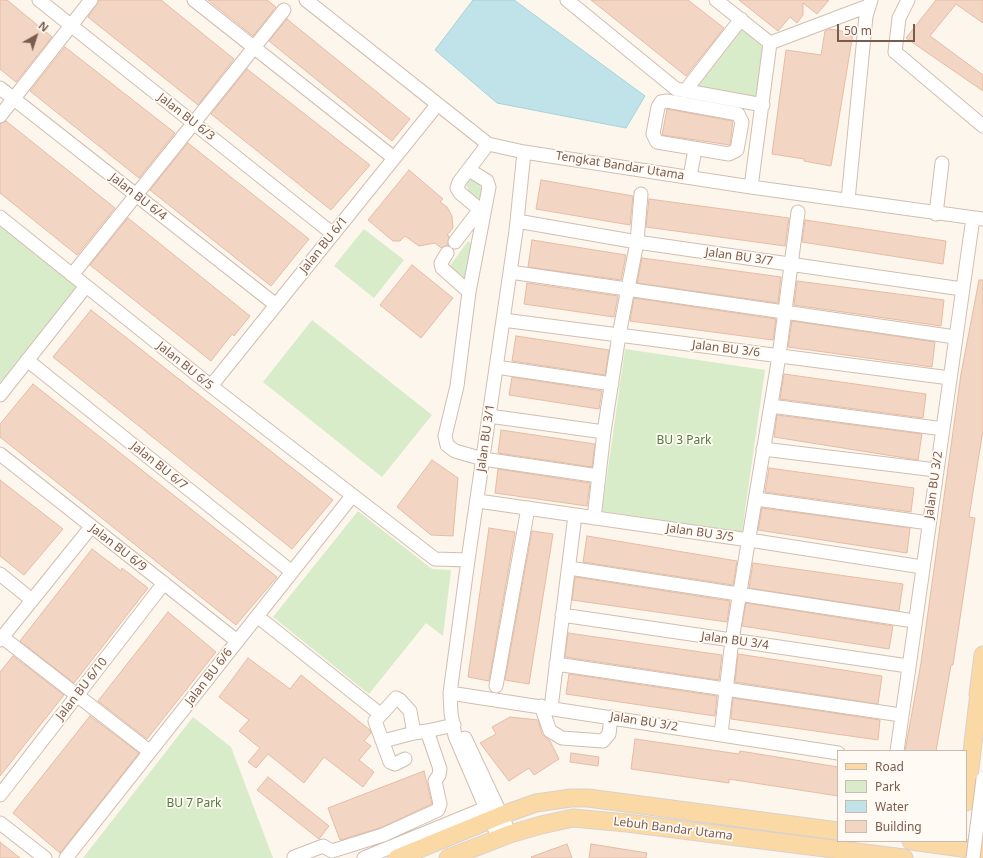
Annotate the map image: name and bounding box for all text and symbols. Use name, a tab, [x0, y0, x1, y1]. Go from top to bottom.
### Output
north arrow	[16, 16, 56, 56]
scale bar	[839, 16, 917, 42]
text: N	[36, 18, 52, 35]
text: 50 m	[844, 22, 872, 39]
street label: Jalan BU 6/3	[155, 90, 217, 144]
street label: Tengkat Bandar Utama	[555, 149, 685, 183]
street label: Jalan BU 6/4	[107, 170, 169, 224]
street label: Jalan BU 6/1	[297, 214, 351, 276]
street label: Jalan BU 3/7	[704, 245, 774, 269]
street label: Jalan BU 3/6	[691, 338, 761, 360]
street label: Jalan BU 6/5	[154, 339, 216, 393]
street label: Jalan BU 3/1	[474, 403, 498, 473]
park label: BU 3 Park	[656, 434, 712, 448]
street label: Jalan BU 6/7	[128, 439, 190, 493]
street label: Jalan BU 3/2	[922, 450, 946, 520]
street label: Jalan BU 6/9	[87, 521, 149, 575]
street label: Jalan BU 3/5	[665, 521, 735, 545]
street label: Jalan BU 3/4	[700, 629, 770, 653]
street label: Jalan BU 6/6	[182, 646, 236, 708]
street label: Jalan BU 6/10	[53, 655, 111, 723]
street label: Jalan BU 3/2	[609, 710, 679, 734]
legend	[837, 750, 967, 842]
text: Road	[875, 758, 904, 775]
text: Park	[875, 778, 900, 795]
park label: BU 7 Park	[166, 797, 222, 811]
text: Water	[875, 798, 909, 815]
street label: Lebuh Bandar Utama	[612, 815, 734, 843]
text: Building	[875, 818, 922, 835]

